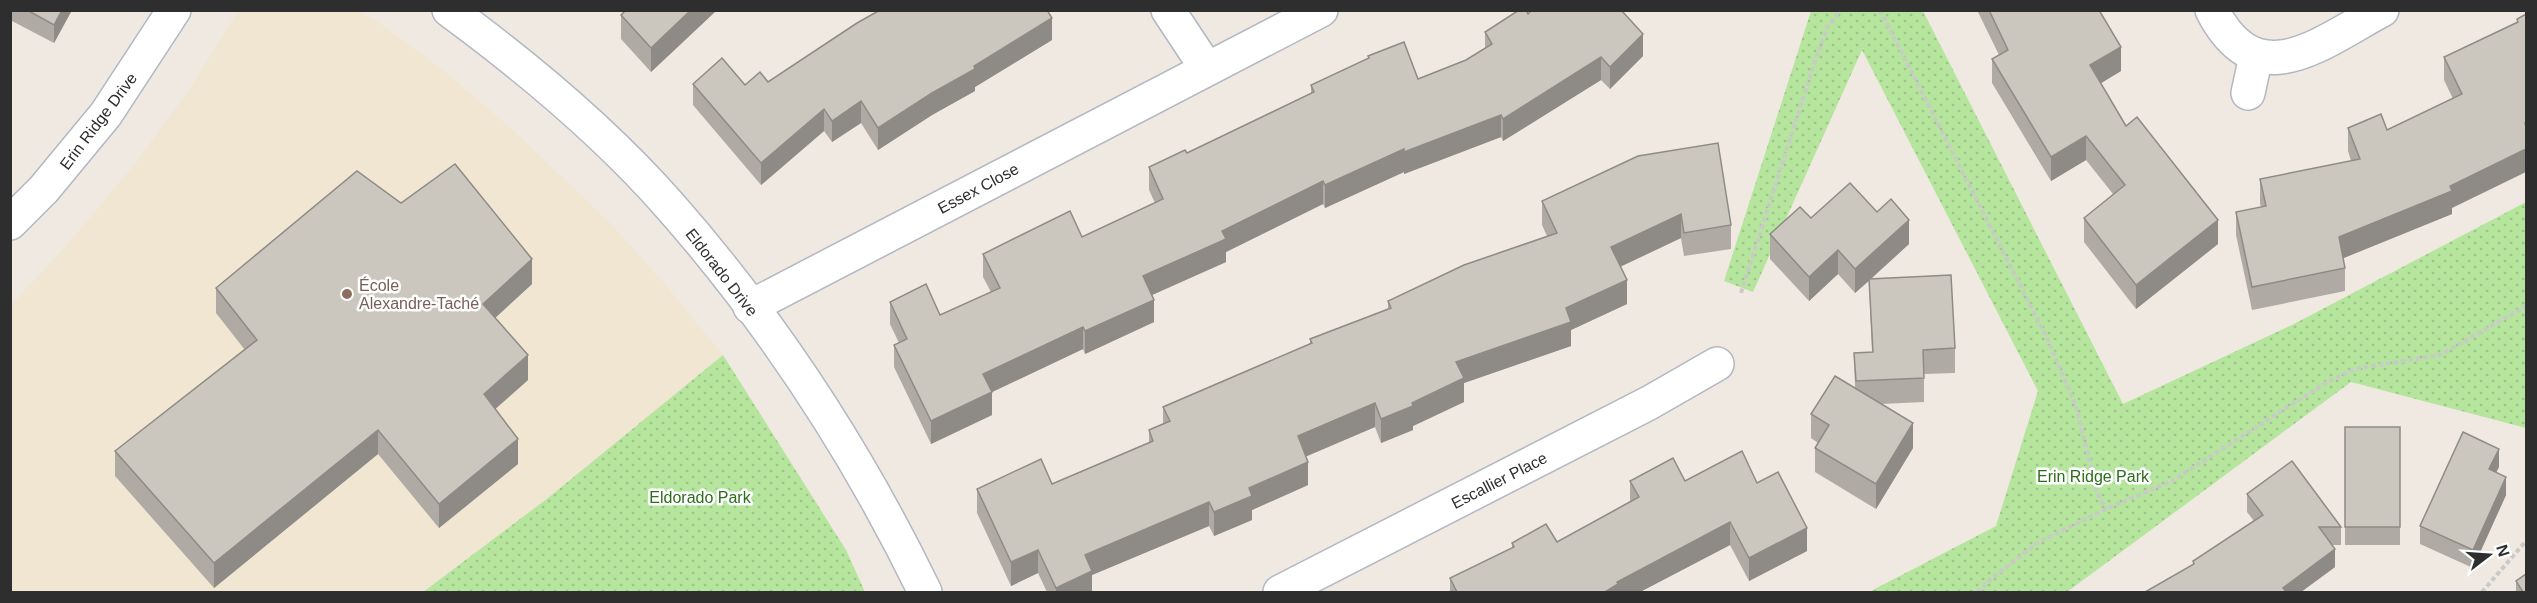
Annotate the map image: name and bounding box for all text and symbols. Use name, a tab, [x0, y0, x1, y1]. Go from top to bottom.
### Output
street label: Erin Ridge Drive	[57, 70, 140, 173]
street label: Essex Close	[935, 160, 1022, 217]
street label: Eldorado Drive	[682, 225, 761, 319]
place label: École Alexandre-Taché	[359, 276, 479, 312]
marker: École Alexandre-Taché	[340, 287, 354, 301]
street label: Escallier Place	[1449, 449, 1550, 512]
park label: Erin Ridge Park	[2037, 468, 2150, 485]
park label: Eldorado Park	[649, 489, 752, 506]
north arrow	[2459, 525, 2519, 585]
text: N	[2493, 543, 2513, 559]

